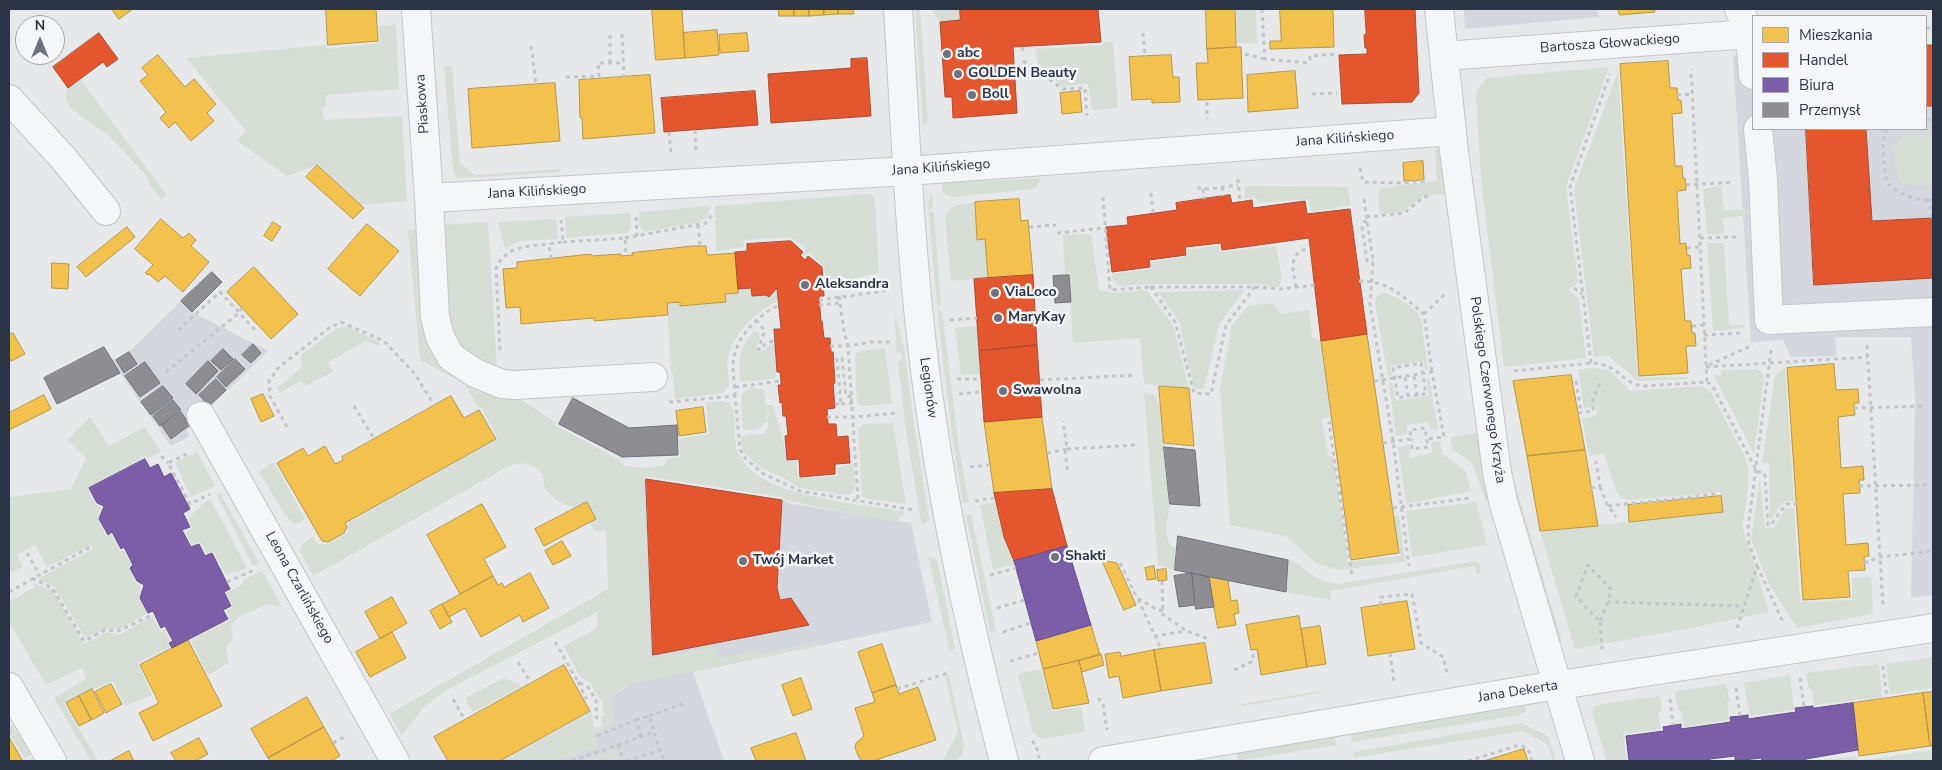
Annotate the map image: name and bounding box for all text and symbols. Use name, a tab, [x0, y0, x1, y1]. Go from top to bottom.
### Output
north arrow	[15, 15, 65, 65]
legend	[1752, 15, 1927, 130]
text: N	[35, 16, 45, 35]
text: Mieszkania	[1799, 25, 1873, 45]
street label: Bartosza Głowackiego	[1540, 31, 1680, 57]
place label: abc	[957, 46, 980, 62]
marker: abc	[941, 48, 953, 60]
text: Handel	[1799, 50, 1848, 70]
place label: GOLDEN Beauty	[968, 66, 1076, 82]
marker: GOLDEN Beauty	[952, 68, 964, 80]
street label: Piaskowa	[413, 74, 433, 134]
text: Biura	[1799, 75, 1834, 95]
place label: Boll	[982, 87, 1009, 103]
marker: Boll	[966, 89, 978, 101]
text: Przemysł	[1799, 100, 1861, 120]
street label: Jana Kilińskiego	[1295, 127, 1395, 151]
street label: Jana Kilińskiego	[891, 156, 991, 180]
street label: Jana Kilińskiego	[487, 181, 587, 203]
place label: Aleksandra	[815, 277, 889, 293]
marker: Aleksandra	[799, 279, 811, 291]
place label: ViaLoco	[1005, 285, 1057, 301]
marker: ViaLoco	[989, 287, 1001, 299]
street label: Polskiego Czerwonego Krzyża	[1466, 296, 1508, 484]
place label: MaryKay	[1008, 310, 1065, 326]
marker: MaryKay	[992, 312, 1004, 324]
street label: Legionów	[915, 356, 941, 420]
place label: Swawolna	[1013, 383, 1081, 399]
marker: Swawolna	[997, 385, 1009, 397]
street label: Leona Czarlińskiego	[261, 529, 337, 647]
place label: Shakti	[1065, 549, 1106, 565]
marker: Shakti	[1049, 551, 1061, 563]
place label: Twój Market	[753, 553, 834, 569]
marker: Twój Market	[737, 555, 749, 567]
street label: Jana Dekerta	[1477, 677, 1559, 707]

